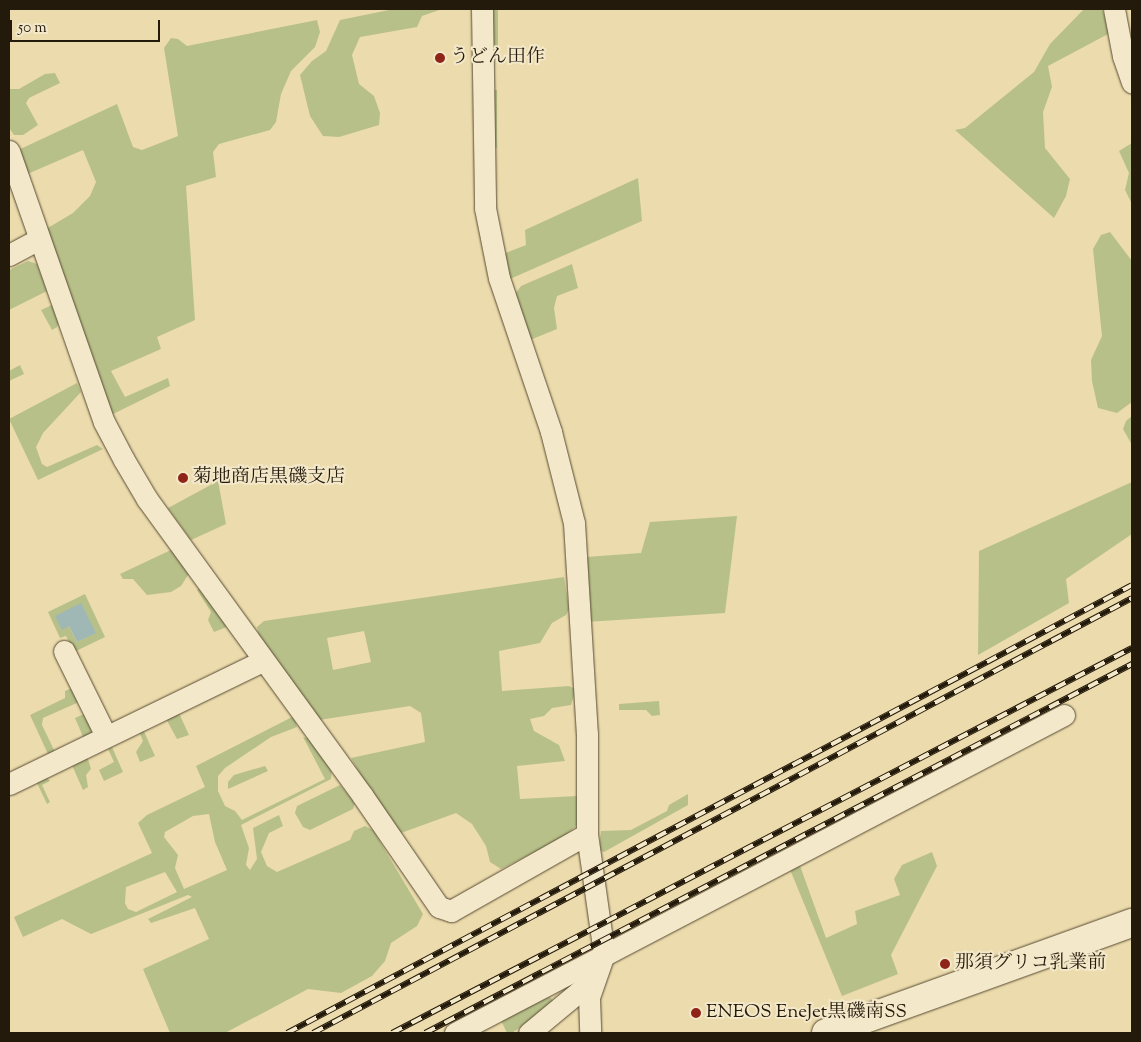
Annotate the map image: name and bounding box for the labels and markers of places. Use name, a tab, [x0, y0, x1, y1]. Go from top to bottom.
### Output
place label: うどん田作	[450, 47, 545, 69]
marker: うどん田作	[434, 52, 446, 64]
place label: 菊地商店黒磯支店	[193, 467, 345, 489]
marker: 菊地商店黒磯支店	[177, 472, 189, 484]
place label: 那須グリコ乳業前	[955, 953, 1107, 975]
marker: 那須グリコ乳業前	[939, 958, 951, 970]
place label: ENEOS EneJet黒磯南SS	[706, 1002, 907, 1024]
marker: ENEOS EneJet黒磯南SS	[690, 1007, 702, 1019]

